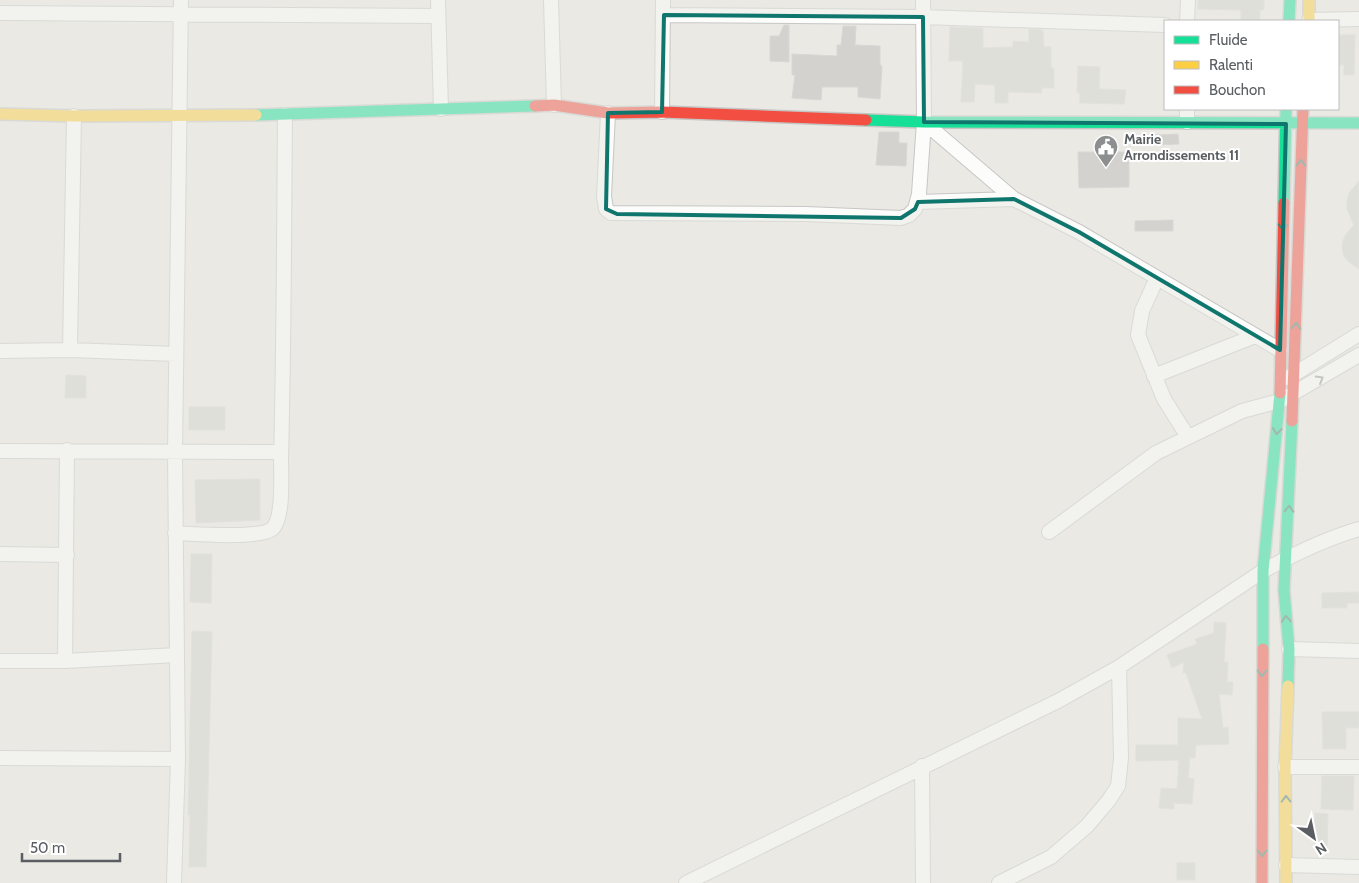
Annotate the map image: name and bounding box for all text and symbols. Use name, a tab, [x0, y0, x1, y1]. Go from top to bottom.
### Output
legend	[1164, 20, 1339, 110]
text: Fluide	[1209, 31, 1248, 49]
text: Ralenti	[1209, 56, 1253, 74]
text: Bouchon	[1209, 81, 1266, 99]
place label: Mairie Arrondissements 11	[1124, 130, 1239, 164]
public building icon: Mairie Arrondissements 11	[1093, 134, 1119, 168]
one-way arrow	[1296, 159, 1306, 167]
one-way arrow	[1278, 224, 1289, 232]
one-way arrow	[1291, 321, 1301, 329]
one-way arrow	[1314, 375, 1323, 385]
one-way arrow	[1272, 428, 1283, 436]
one-way arrow	[1283, 505, 1294, 513]
one-way arrow	[1281, 615, 1292, 623]
one-way arrow	[1257, 669, 1267, 677]
one-way arrow	[1281, 795, 1291, 803]
north arrow	[1289, 813, 1339, 863]
scale bar	[22, 830, 120, 862]
text: 50 m	[30, 839, 65, 857]
text: N	[1312, 839, 1330, 859]
one-way arrow	[1257, 849, 1267, 857]

